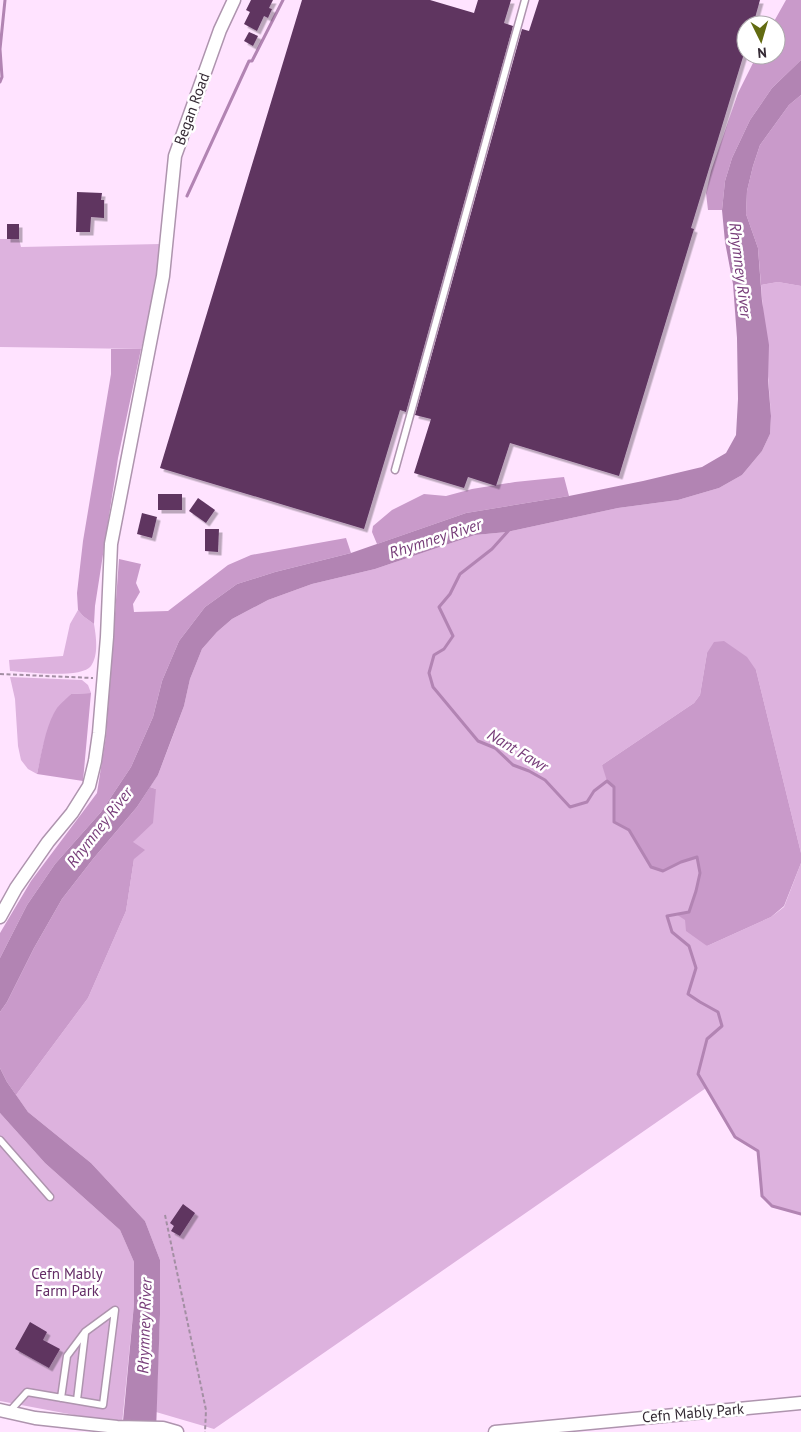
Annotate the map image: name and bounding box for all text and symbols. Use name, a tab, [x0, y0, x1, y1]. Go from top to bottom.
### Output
north arrow	[736, 15, 786, 65]
text: N	[757, 44, 768, 62]
street label: Began Road	[170, 70, 213, 148]
water label: Rhymney River	[725, 221, 757, 321]
water label: Rhymney River	[386, 513, 485, 562]
water label: Nant Fawr	[484, 724, 554, 777]
water label: Rhymney River	[62, 782, 137, 871]
park label: Cefn Mably Farm Park	[31, 1264, 103, 1300]
water label: Rhymney River	[132, 1276, 156, 1374]
street label: Cefn Mably Park	[641, 1399, 746, 1426]

